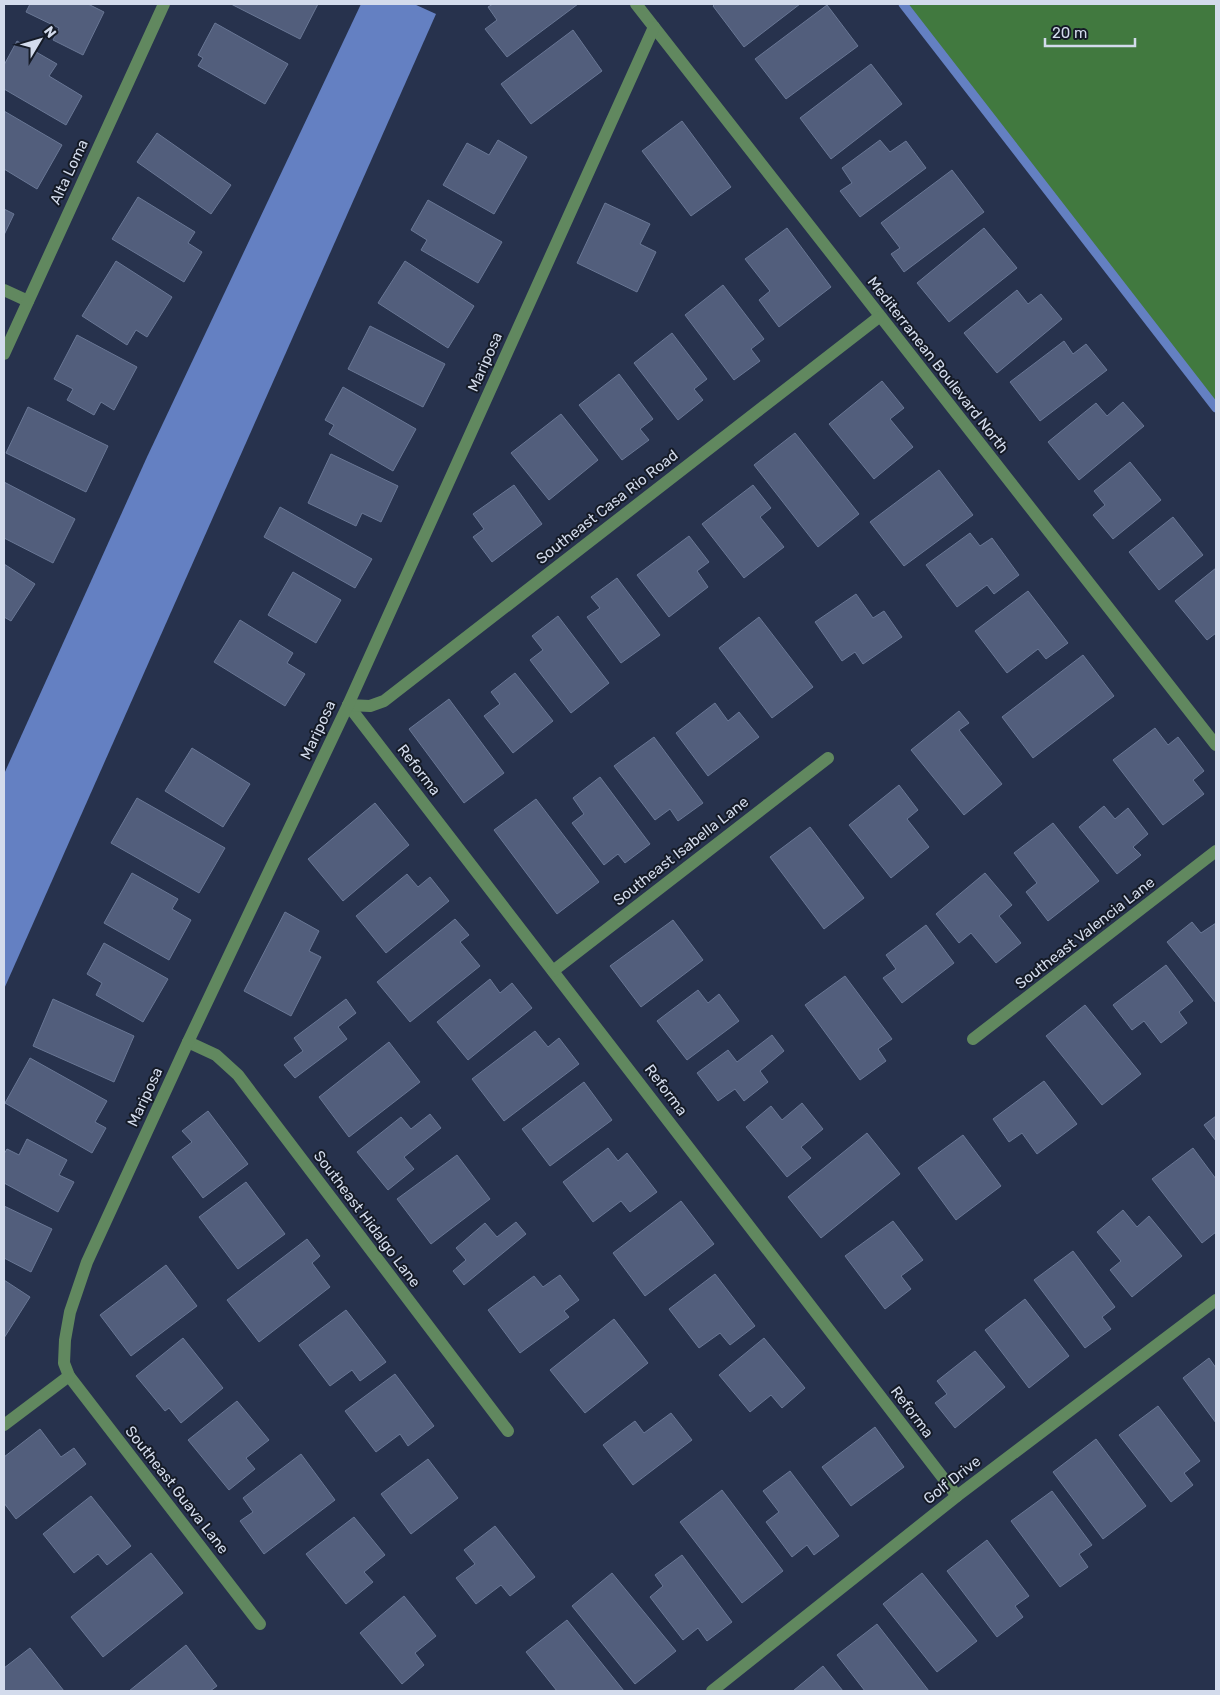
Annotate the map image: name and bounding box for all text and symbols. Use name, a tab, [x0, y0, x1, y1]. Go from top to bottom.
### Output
north arrow	[15, 15, 65, 65]
scale bar	[1045, 15, 1135, 47]
text: N	[40, 23, 60, 42]
text: 20 m	[1052, 24, 1087, 42]
street label: Alta Loma	[46, 136, 92, 208]
street label: Mediterranean Boulevard North	[864, 273, 1012, 457]
street label: Mariposa	[464, 330, 506, 394]
street label: Southeast Casa Rio Road	[533, 446, 681, 568]
street label: Mariposa	[297, 698, 339, 762]
street label: Reforma	[394, 741, 444, 799]
street label: Southeast Isabella Lane	[610, 793, 752, 909]
street label: Southeast Valencia Lane	[1012, 873, 1158, 993]
street label: Reforma	[641, 1061, 691, 1119]
street label: Mariposa	[124, 1065, 166, 1129]
street label: Southeast Hidalgo Lane	[310, 1147, 424, 1291]
street label: Reforma	[887, 1383, 937, 1441]
street label: Southeast Guava Lane	[121, 1422, 233, 1558]
street label: Golf Drive	[920, 1452, 984, 1508]

